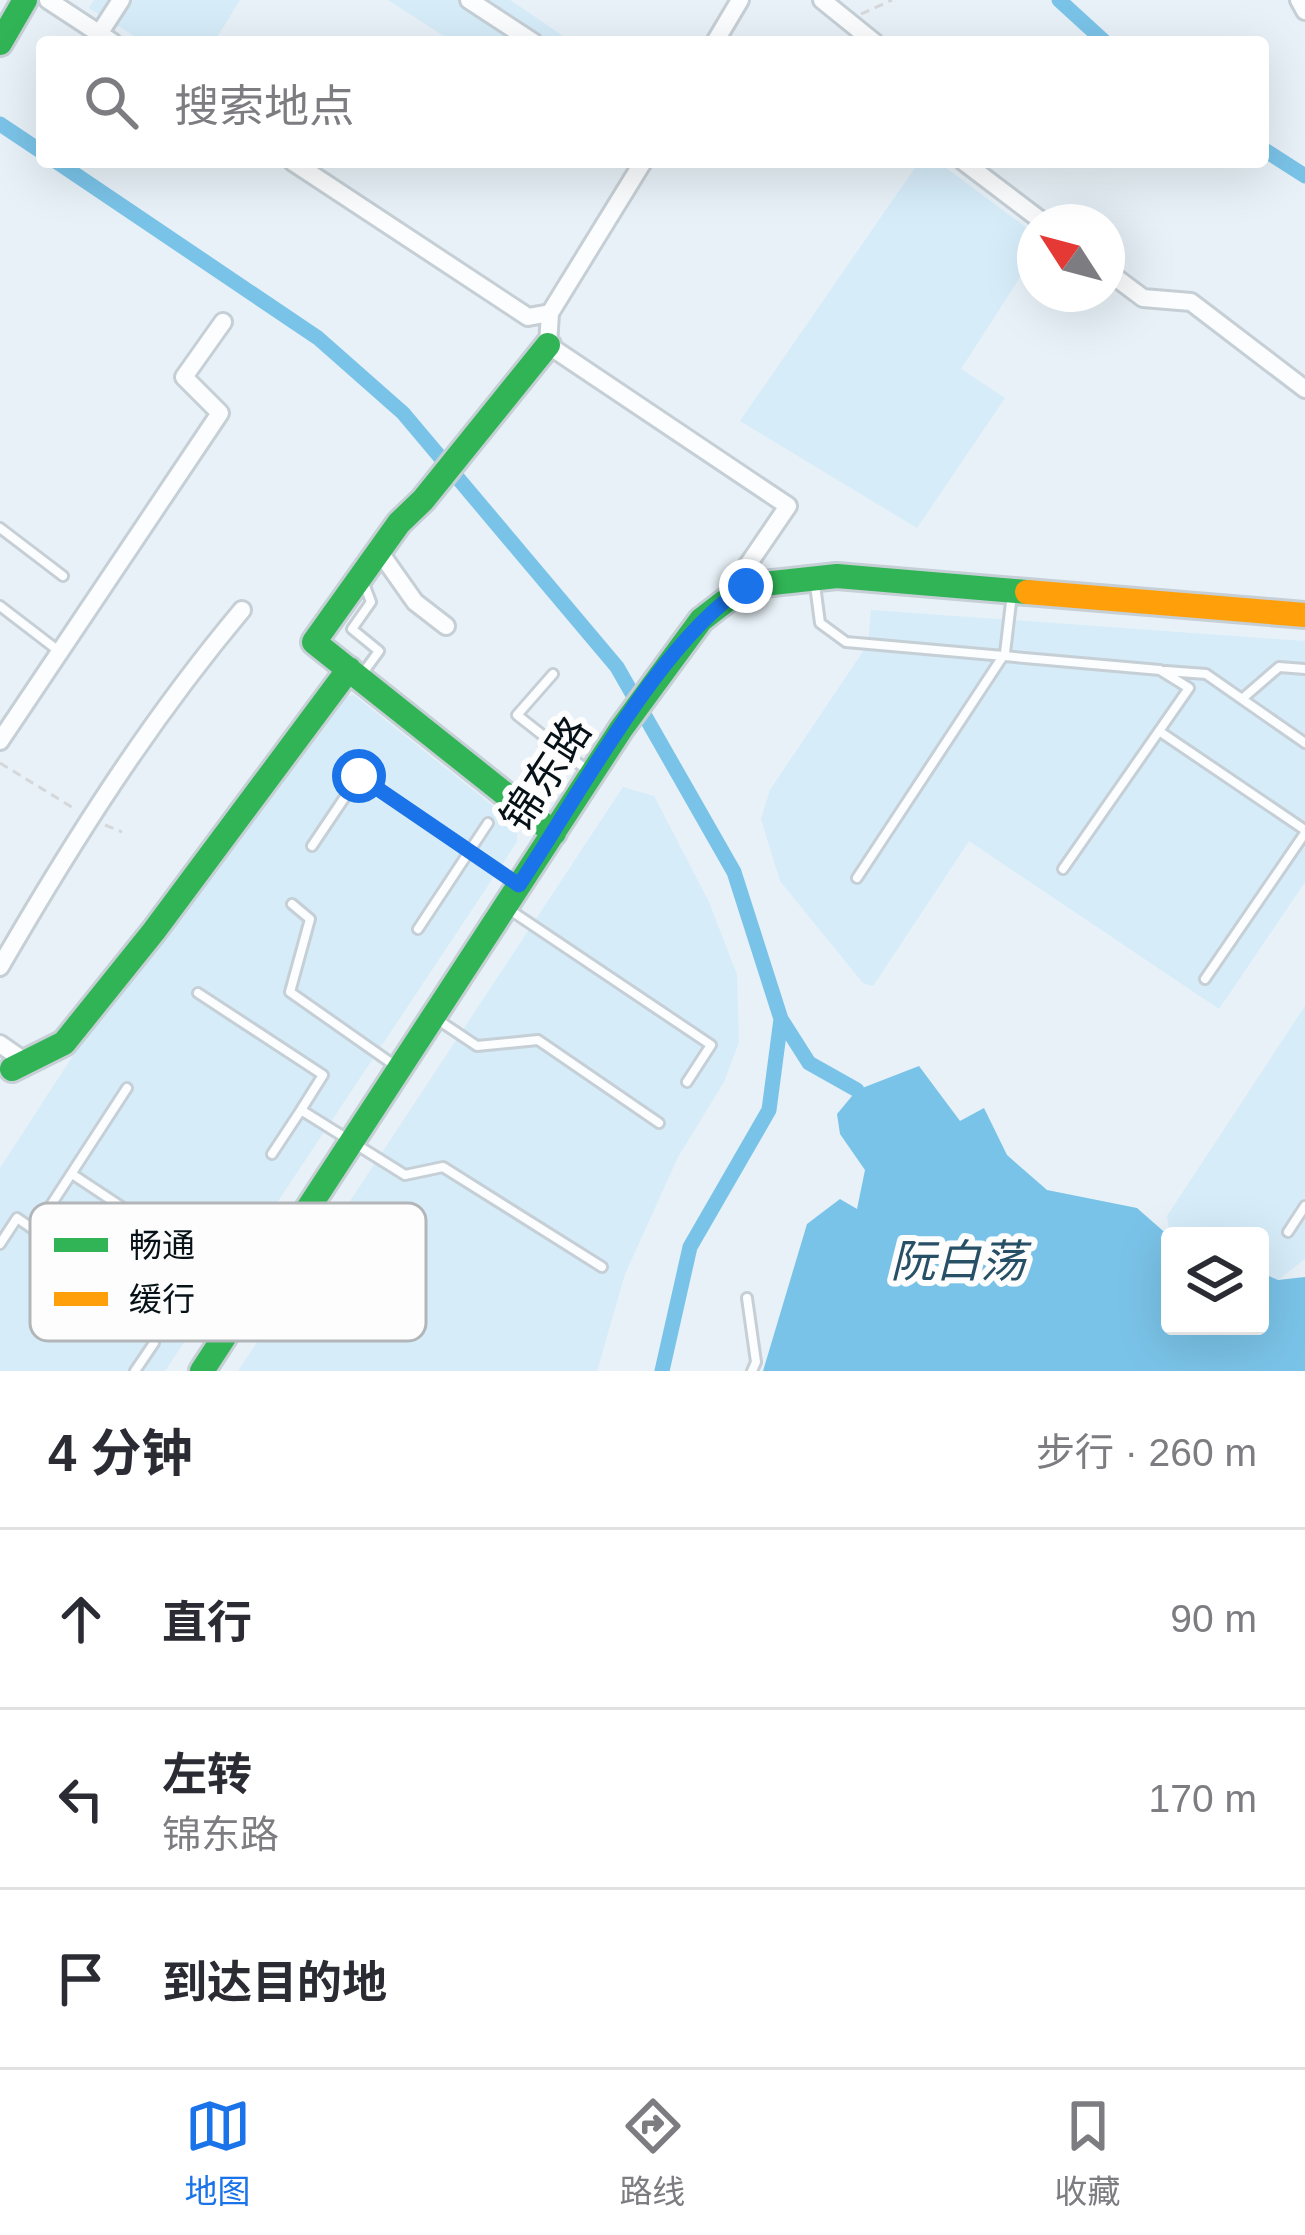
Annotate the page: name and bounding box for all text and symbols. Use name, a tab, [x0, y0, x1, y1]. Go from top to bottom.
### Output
search box	[36, 36, 1269, 168]
icon: search	[78, 69, 144, 135]
text: 搜索地点	[174, 81, 354, 132]
north arrow	[1017, 204, 1125, 312]
route end	[719, 559, 773, 613]
street label: 锦东路	[492, 708, 600, 840]
route start	[332, 749, 386, 803]
legend	[30, 1203, 426, 1341]
text: 畅通	[129, 1227, 195, 1264]
map controls	[1161, 1227, 1269, 1335]
button: layers	[1161, 1227, 1269, 1335]
water label: 阮白荡	[890, 1236, 1032, 1287]
text: 缓行	[129, 1281, 195, 1318]
text: 4 分钟	[48, 1425, 193, 1482]
text: 步行 · 260 m	[1036, 1431, 1257, 1474]
icon: ahead	[48, 1586, 114, 1652]
text: 直行	[162, 1597, 252, 1648]
text: 90 m	[1170, 1597, 1257, 1640]
text: 左转	[162, 1749, 252, 1800]
icon: left	[48, 1766, 114, 1832]
text: 170 m	[1149, 1777, 1257, 1820]
text: 锦东路	[162, 1813, 279, 1856]
icon: arrive	[48, 1946, 114, 2012]
text: 到达目的地	[162, 1957, 387, 2008]
tab: 地图	[185, 2093, 251, 2213]
tab: 路线	[620, 2093, 686, 2213]
tab: 收藏	[1055, 2093, 1121, 2213]

